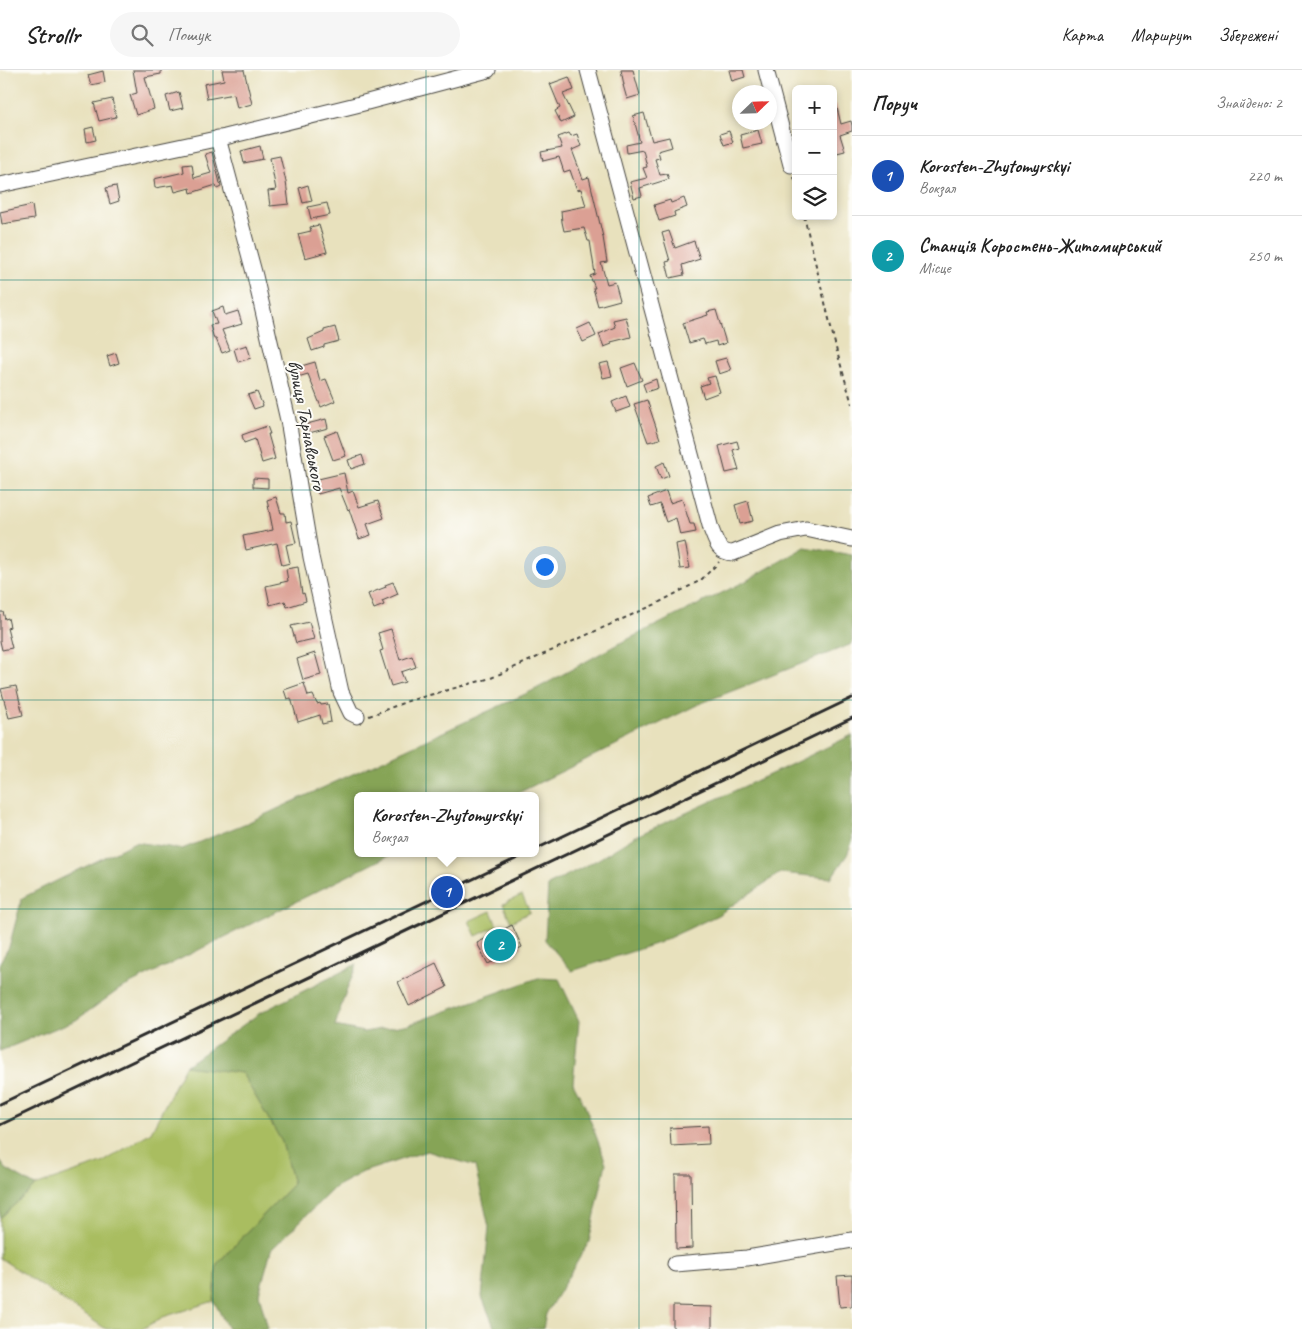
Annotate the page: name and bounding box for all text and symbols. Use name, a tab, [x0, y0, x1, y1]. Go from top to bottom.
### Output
search box	[110, 12, 460, 57]
text: Strollr	[25, 20, 80, 50]
icon: search	[128, 21, 156, 49]
text: Пошук	[168, 23, 210, 47]
text: Карта	[1062, 24, 1103, 46]
text: Маршрут	[1131, 24, 1190, 46]
text: Збережені	[1218, 24, 1277, 46]
north arrow	[732, 85, 777, 130]
map controls	[792, 85, 837, 220]
button: +	[792, 85, 837, 130]
text: Поруч	[872, 90, 917, 116]
text: Знайдено: 2	[1216, 93, 1282, 113]
button: −	[792, 130, 837, 175]
text: Korosten-Zhytomyrskyi	[919, 154, 1069, 178]
text: 1	[884, 166, 892, 186]
text: 220 m	[1248, 166, 1282, 186]
button: layers	[792, 175, 837, 220]
text: Вокзал	[919, 178, 955, 198]
text: Станція Коростень-Житомирський	[919, 234, 1161, 258]
text: 2	[884, 246, 892, 266]
text: 250 m	[1248, 246, 1282, 266]
text: Місце	[919, 258, 951, 278]
street label: вулиця Тарнавського	[282, 358, 332, 493]
your location	[532, 554, 558, 580]
popup	[354, 792, 539, 857]
text: Korosten-Zhytomyrskyi	[371, 803, 522, 827]
text: Вокзал	[371, 827, 408, 847]
pin: 1	[431, 873, 463, 911]
pin: 2	[484, 926, 516, 964]

